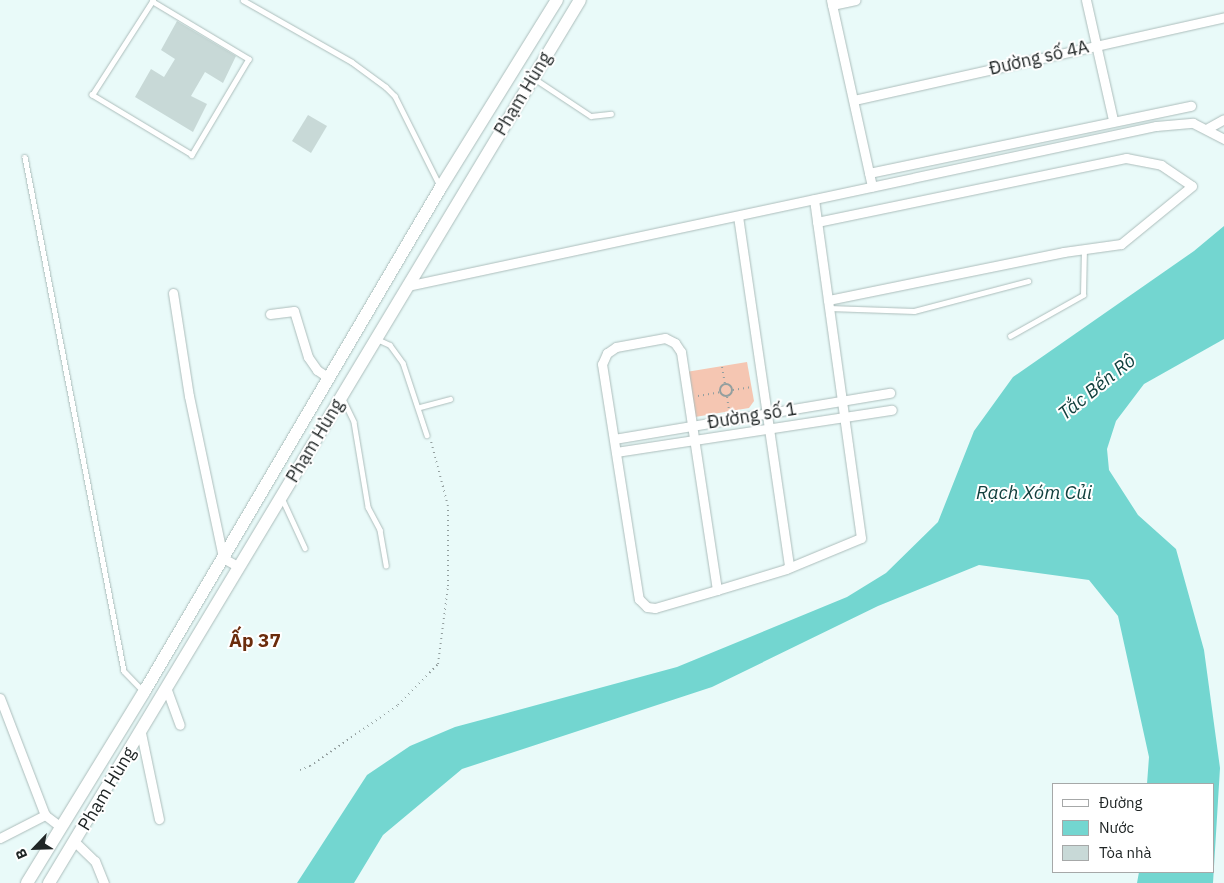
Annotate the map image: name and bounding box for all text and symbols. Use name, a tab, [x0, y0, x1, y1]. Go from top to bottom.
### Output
street label: Đường số 4A	[987, 36, 1091, 80]
street label: Phạm Hùng	[490, 48, 556, 140]
water label: Tắc Bến Rô	[1054, 349, 1140, 425]
street label: Phạm Hùng	[282, 395, 348, 487]
street label: Đường số 1	[706, 398, 798, 434]
water label: Rạch Xóm Củi	[976, 482, 1092, 504]
district label: Ấp 37	[229, 630, 281, 652]
street label: Phạm Hùng	[74, 743, 140, 835]
legend	[1052, 783, 1214, 873]
text: Đường	[1099, 793, 1142, 812]
text: Nước	[1099, 818, 1134, 837]
north arrow	[10, 823, 60, 873]
text: Tòa nhà	[1099, 843, 1152, 862]
text: B	[11, 846, 31, 862]

